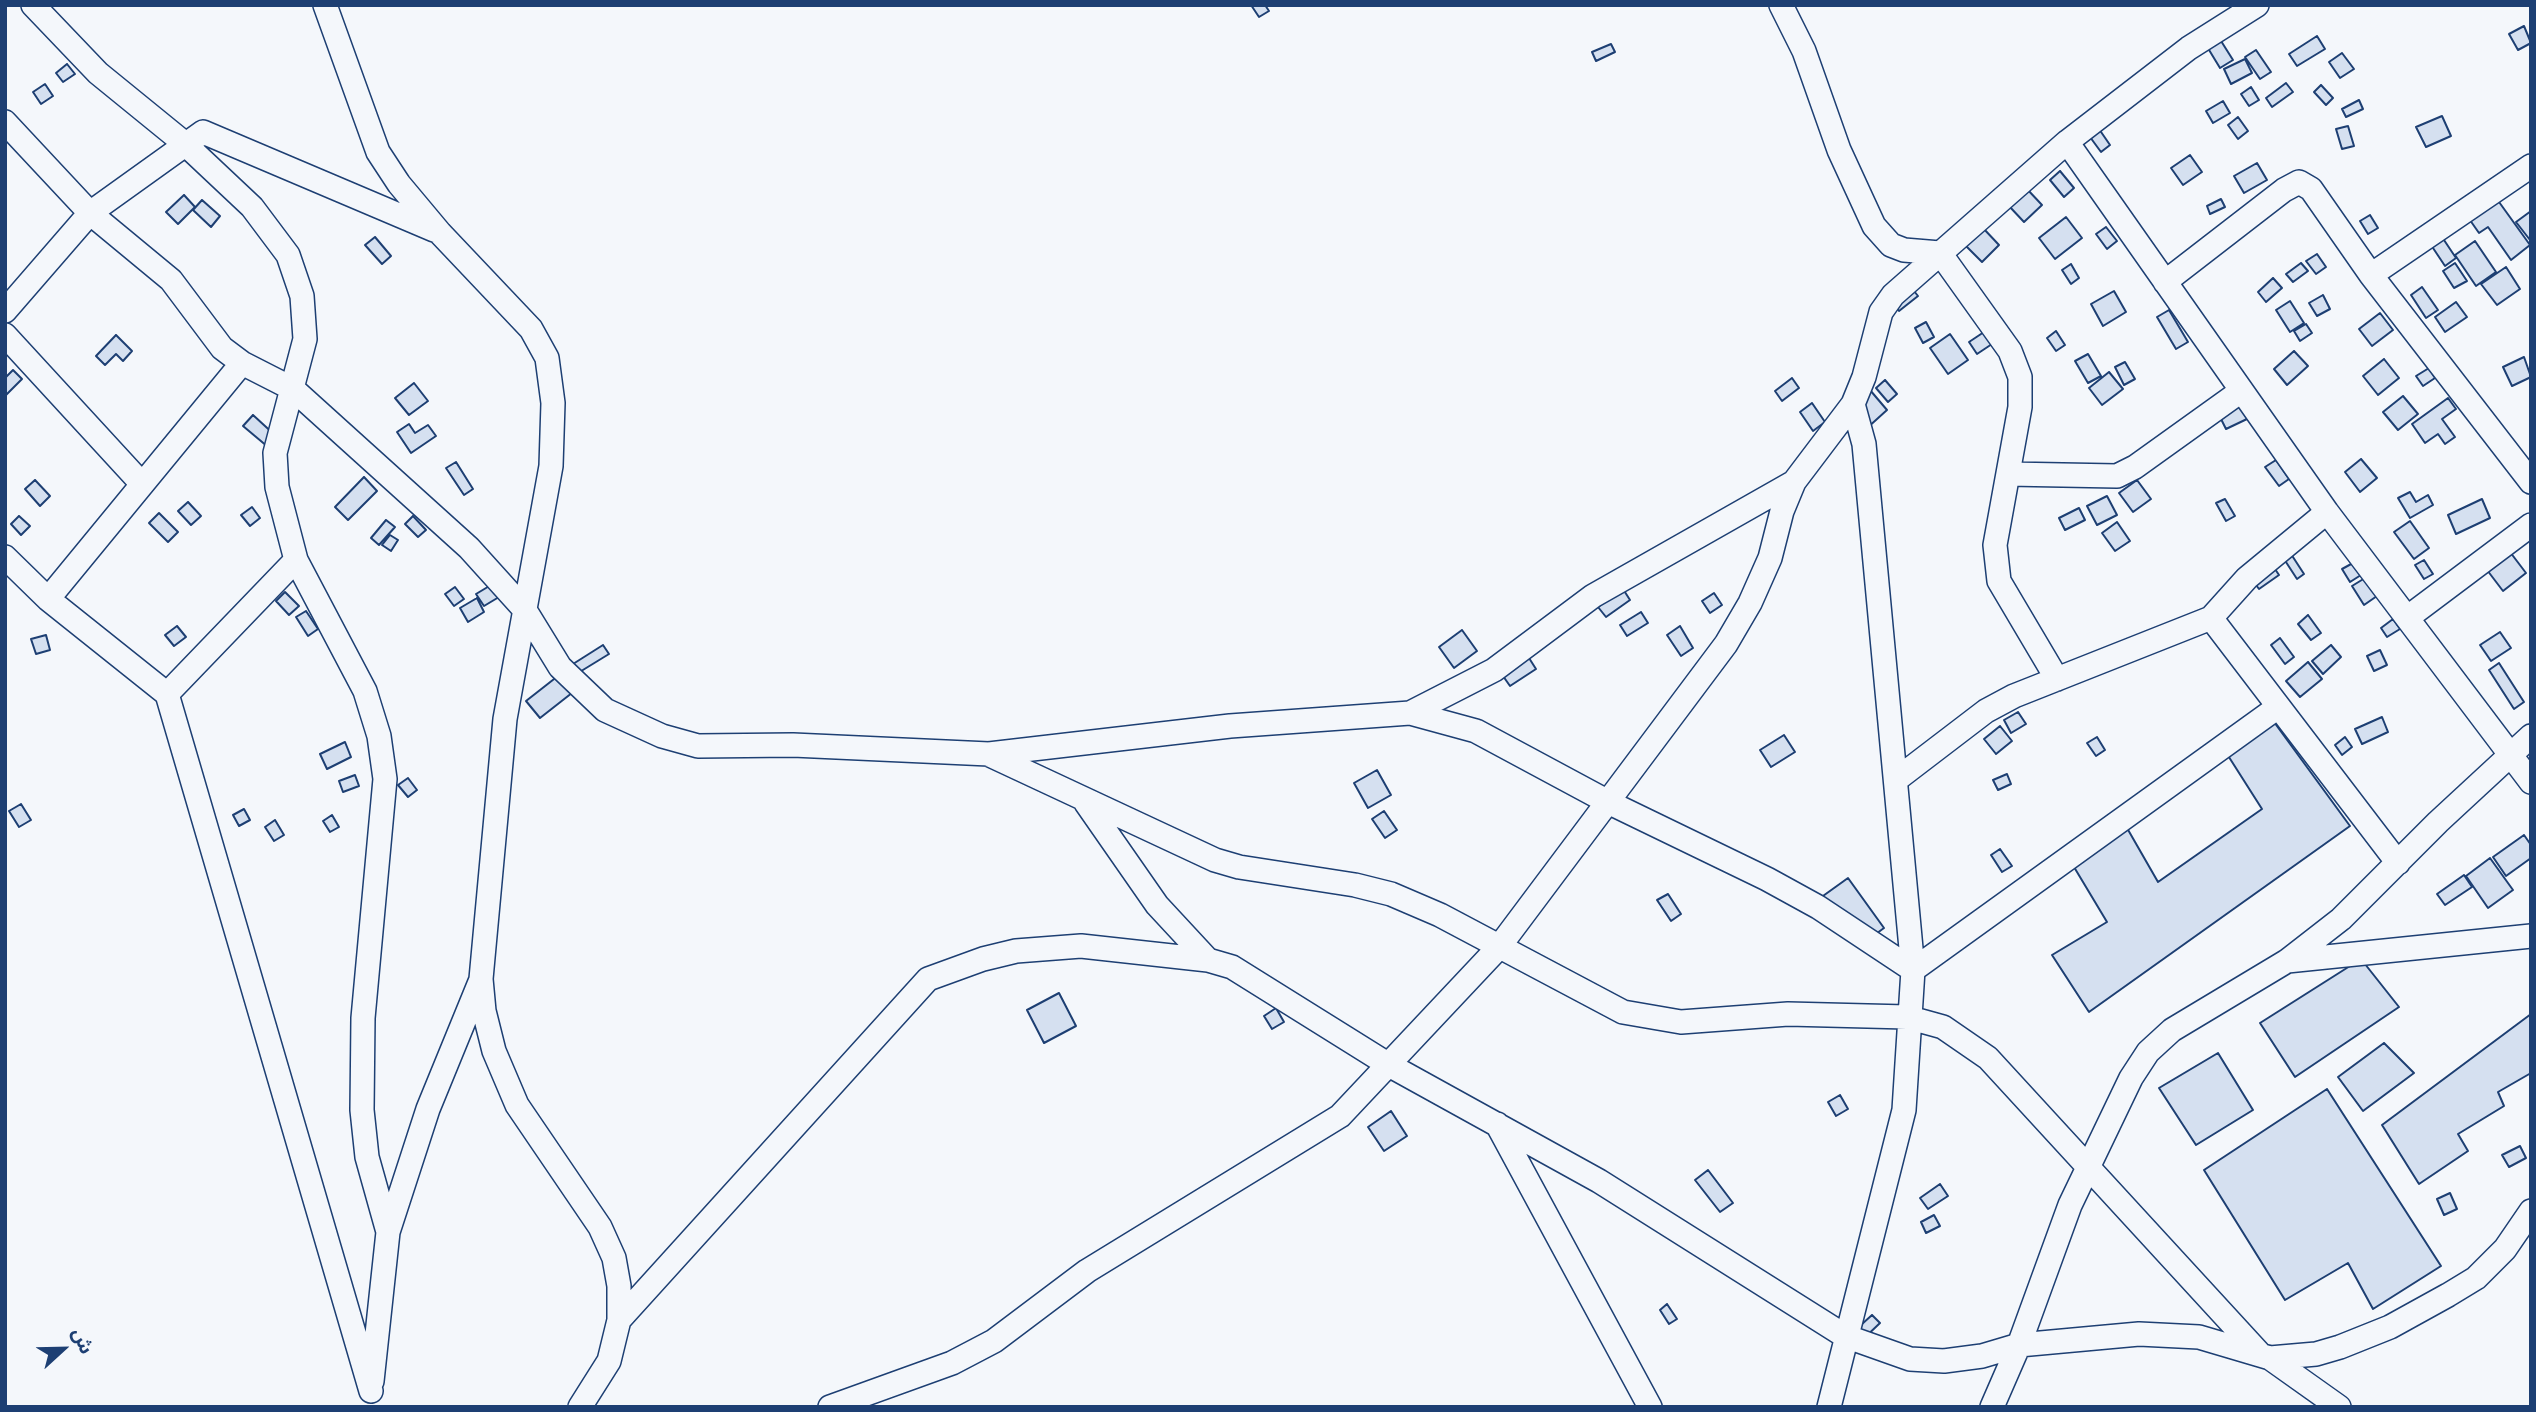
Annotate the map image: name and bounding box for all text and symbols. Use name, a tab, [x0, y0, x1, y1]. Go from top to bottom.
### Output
north arrow	[28, 1314, 98, 1384]
text: ش	[66, 1324, 100, 1358]

